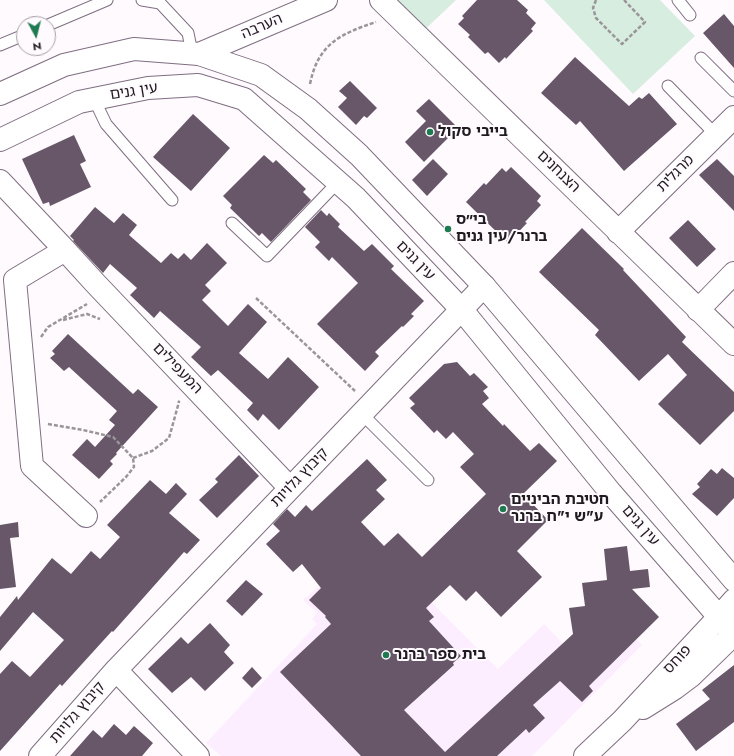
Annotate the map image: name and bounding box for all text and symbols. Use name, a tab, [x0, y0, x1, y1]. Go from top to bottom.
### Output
street label: הערבה	[238, 10, 286, 44]
north arrow	[16, 16, 56, 56]
text: N	[32, 38, 43, 55]
street label: עין גנים	[109, 79, 159, 105]
place label: בייבי סקול	[438, 123, 508, 141]
marker: בייבי סקול	[425, 127, 435, 137]
street label: הצנחנים	[533, 147, 583, 197]
street label: מרגלית	[654, 152, 698, 196]
place label: בי״ס ברנר/עין גנים	[456, 211, 547, 246]
marker: בי״ס ברנר/עין גנים	[443, 224, 453, 234]
street label: עין גנים	[392, 237, 438, 285]
street label: המעפילים	[148, 340, 206, 398]
street label: קיבוץ גלויות	[267, 445, 333, 511]
place label: חטיבת הביניים ע"ש י"ח ברנר	[511, 491, 609, 526]
street label: עין גנים	[617, 502, 663, 550]
marker: חטיבת הביניים ע"ש י"ח ברנר	[498, 504, 508, 514]
street label: פוחס	[660, 642, 696, 678]
place label: בית ספר ברנר	[394, 646, 486, 664]
marker: בית ספר ברנר	[381, 650, 391, 660]
street label: קיבוץ גלויות	[47, 679, 109, 747]

